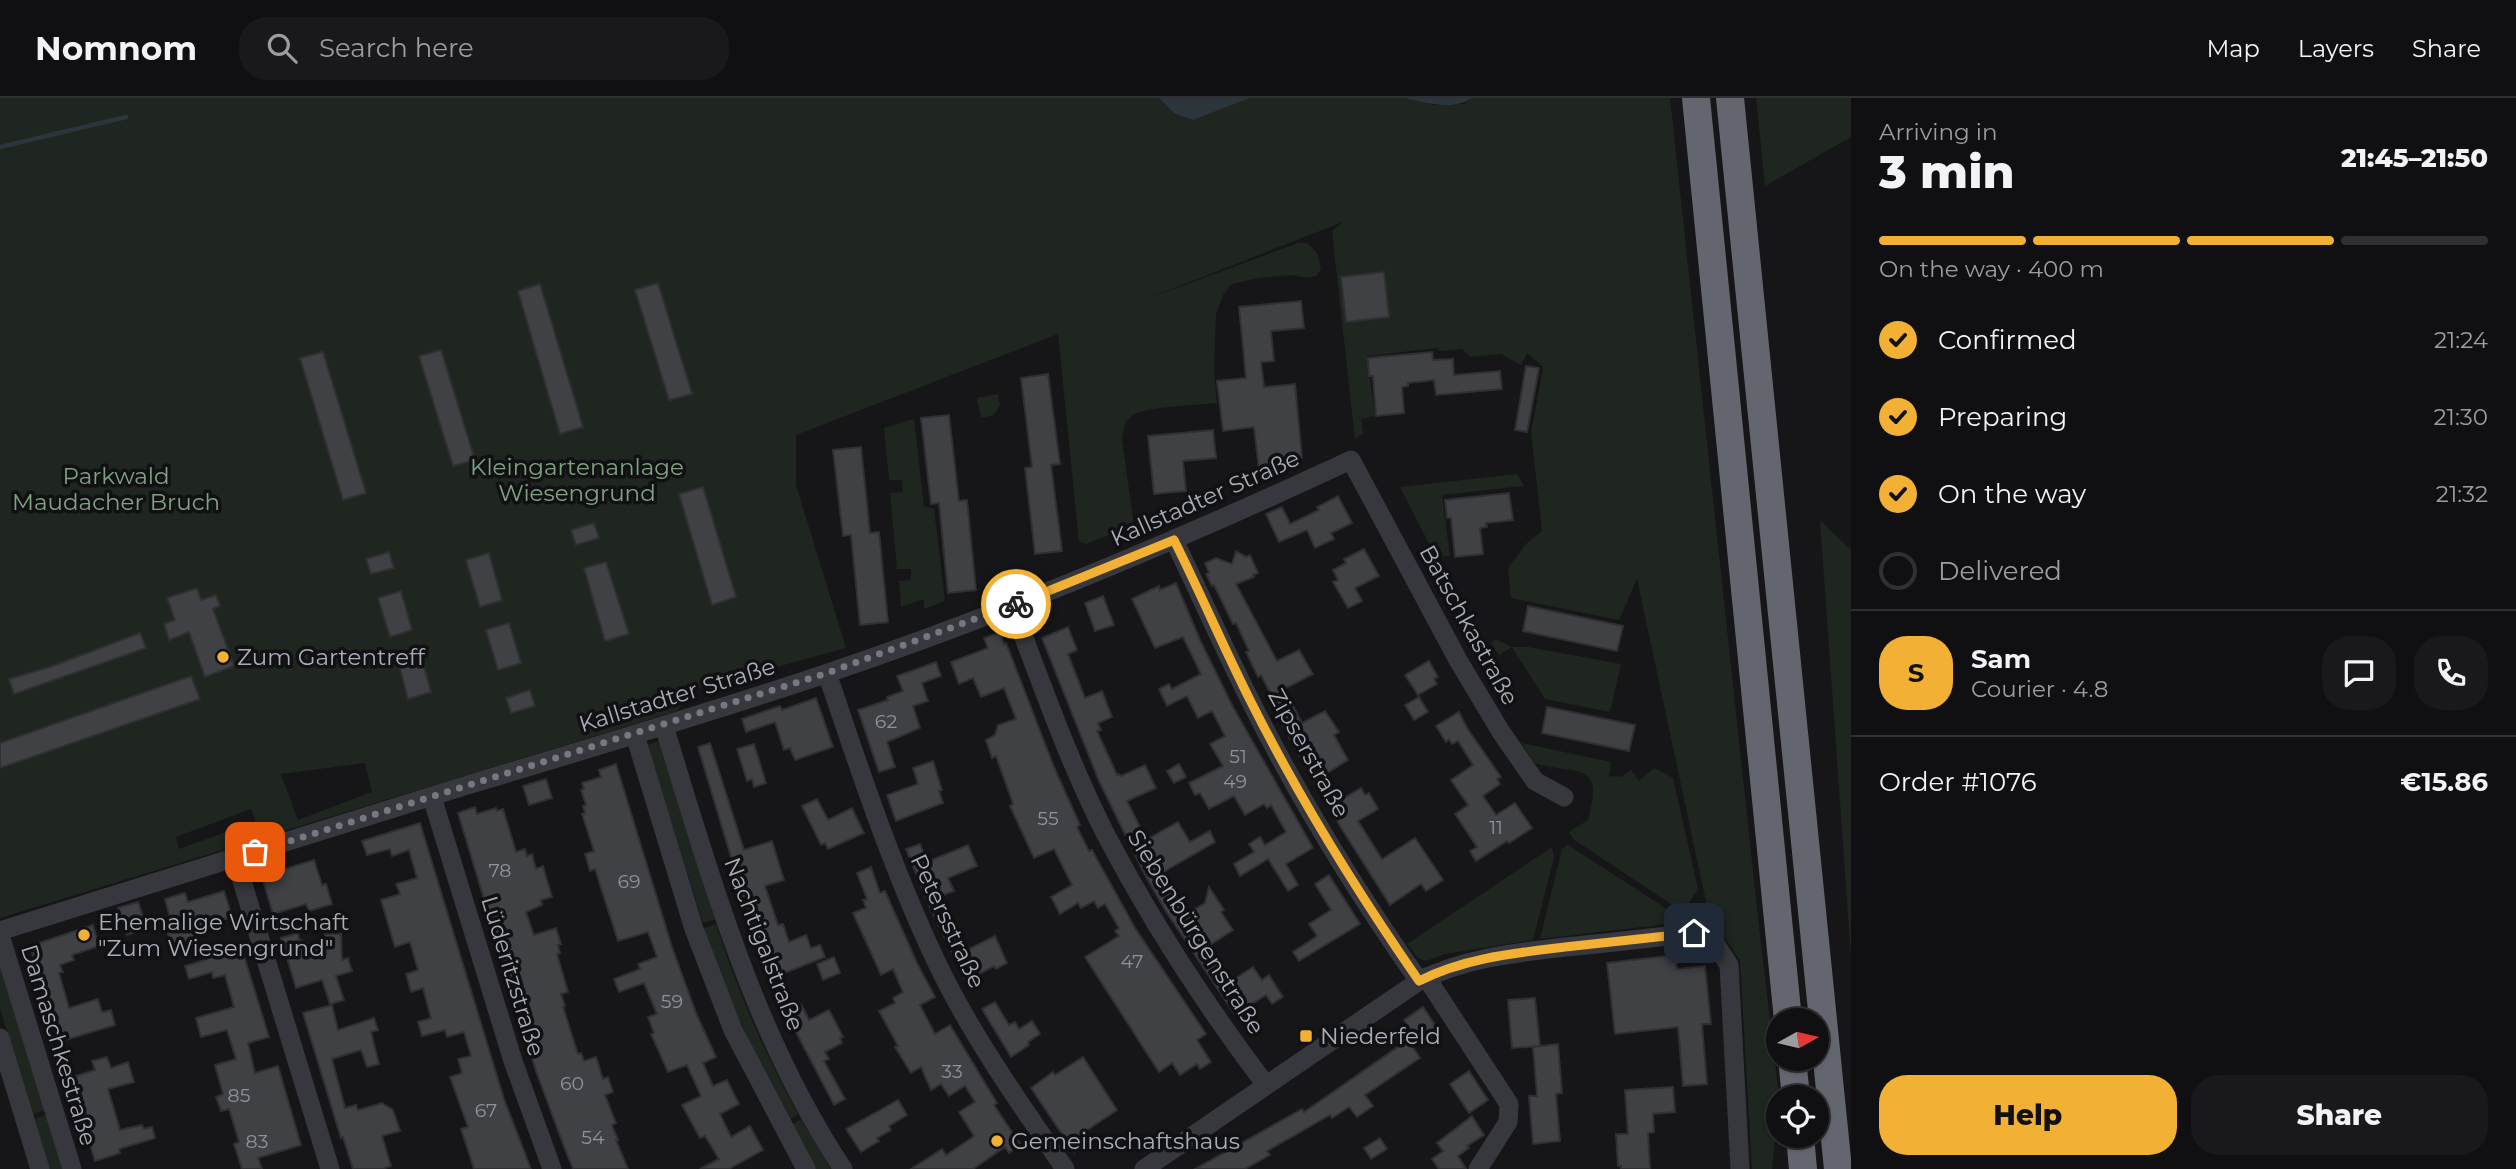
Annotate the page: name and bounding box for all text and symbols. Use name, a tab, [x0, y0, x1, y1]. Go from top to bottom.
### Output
search box	[239, 17, 729, 80]
text: Nomnom	[35, 28, 197, 68]
icon: search	[263, 29, 301, 67]
text: Search here	[319, 32, 474, 64]
text: Map	[2206, 34, 2260, 63]
text: Layers	[2298, 34, 2374, 63]
text: Share	[2412, 34, 2481, 63]
text: Arriving in	[1879, 118, 1998, 146]
text: 21:45–21:50	[2341, 142, 2488, 174]
text: 3 min	[1879, 143, 2015, 200]
text: On the way · 400 m	[1879, 255, 2104, 283]
icon: check	[1879, 321, 1917, 359]
text: Confirmed	[1938, 324, 2077, 356]
text: 21:24	[2434, 326, 2488, 354]
icon: check	[1879, 398, 1917, 436]
text: Preparing	[1938, 401, 2067, 433]
text: 21:30	[2434, 403, 2488, 431]
street label: Kallstadter Straße	[1106, 444, 1304, 552]
park label: Kleingartenanlage Wiesengrund	[470, 453, 684, 507]
park label: Parkwald Maudacher Bruch	[12, 462, 220, 516]
icon: check	[1879, 475, 1917, 513]
text: On the way	[1938, 478, 2086, 510]
text: 21:32	[2436, 480, 2488, 508]
street label: Batschkastraße	[1413, 540, 1525, 710]
text: Delivered	[1938, 555, 2062, 587]
courier	[981, 569, 1051, 639]
icon: bike	[997, 585, 1035, 623]
button: chat	[2322, 636, 2396, 710]
button: phone	[2414, 636, 2488, 710]
place label: Zum Gartentreff	[237, 643, 426, 671]
text: Sam	[1971, 643, 2031, 675]
marker: Zum Gartentreff	[215, 649, 231, 665]
street label: Kallstadter Straße	[576, 652, 778, 738]
text: S	[1908, 657, 1924, 689]
text: Courier · 4.8	[1971, 675, 2108, 703]
street label: Zipserstraße	[1262, 684, 1356, 822]
house number: 62	[875, 710, 897, 733]
house number: 51	[1229, 745, 1247, 768]
text: Order #1076	[1879, 766, 2037, 798]
text: €15.86	[2400, 766, 2488, 798]
house number: 49	[1223, 770, 1247, 793]
house number: 55	[1037, 807, 1059, 830]
house number: 11	[1489, 816, 1503, 839]
pin	[225, 822, 285, 882]
street label: Siebenbürgenstraße	[1122, 824, 1270, 1040]
icon: bag	[236, 833, 274, 871]
street label: Petersstraße	[905, 849, 991, 993]
street label: Nachtigalstraße	[718, 853, 810, 1035]
house number: 78	[489, 859, 511, 882]
house number: 69	[617, 870, 641, 893]
street label: Lüderitzstraße	[475, 892, 551, 1060]
pin	[1664, 903, 1724, 963]
place label: Ehemalige Wirtschaft "Zum Wiesengrund"	[98, 908, 349, 962]
icon: home	[1675, 914, 1713, 952]
marker: Ehemalige Wirtschaft "Zum Wiesengrund"	[76, 927, 92, 943]
street label: Damaschkestraße	[15, 941, 103, 1149]
house number: 47	[1121, 950, 1143, 973]
house number: 59	[661, 990, 683, 1013]
north arrow	[1766, 1008, 1829, 1071]
map controls	[1766, 1008, 1829, 1148]
place label: Niederfeld	[1320, 1022, 1441, 1050]
marker: Niederfeld	[1298, 1028, 1314, 1044]
house number: 33	[941, 1060, 963, 1083]
house number: 60	[560, 1072, 584, 1095]
button: Help	[1879, 1075, 2177, 1155]
button: Share	[2191, 1075, 2488, 1155]
house number: 85	[228, 1084, 251, 1107]
button: locate	[1766, 1085, 1829, 1148]
house number: 67	[475, 1099, 497, 1122]
house number: 54	[581, 1126, 605, 1149]
place label: Gemeinschaftshaus	[1011, 1127, 1240, 1155]
house number: 83	[246, 1130, 268, 1153]
marker: Gemeinschaftshaus	[989, 1133, 1005, 1149]

